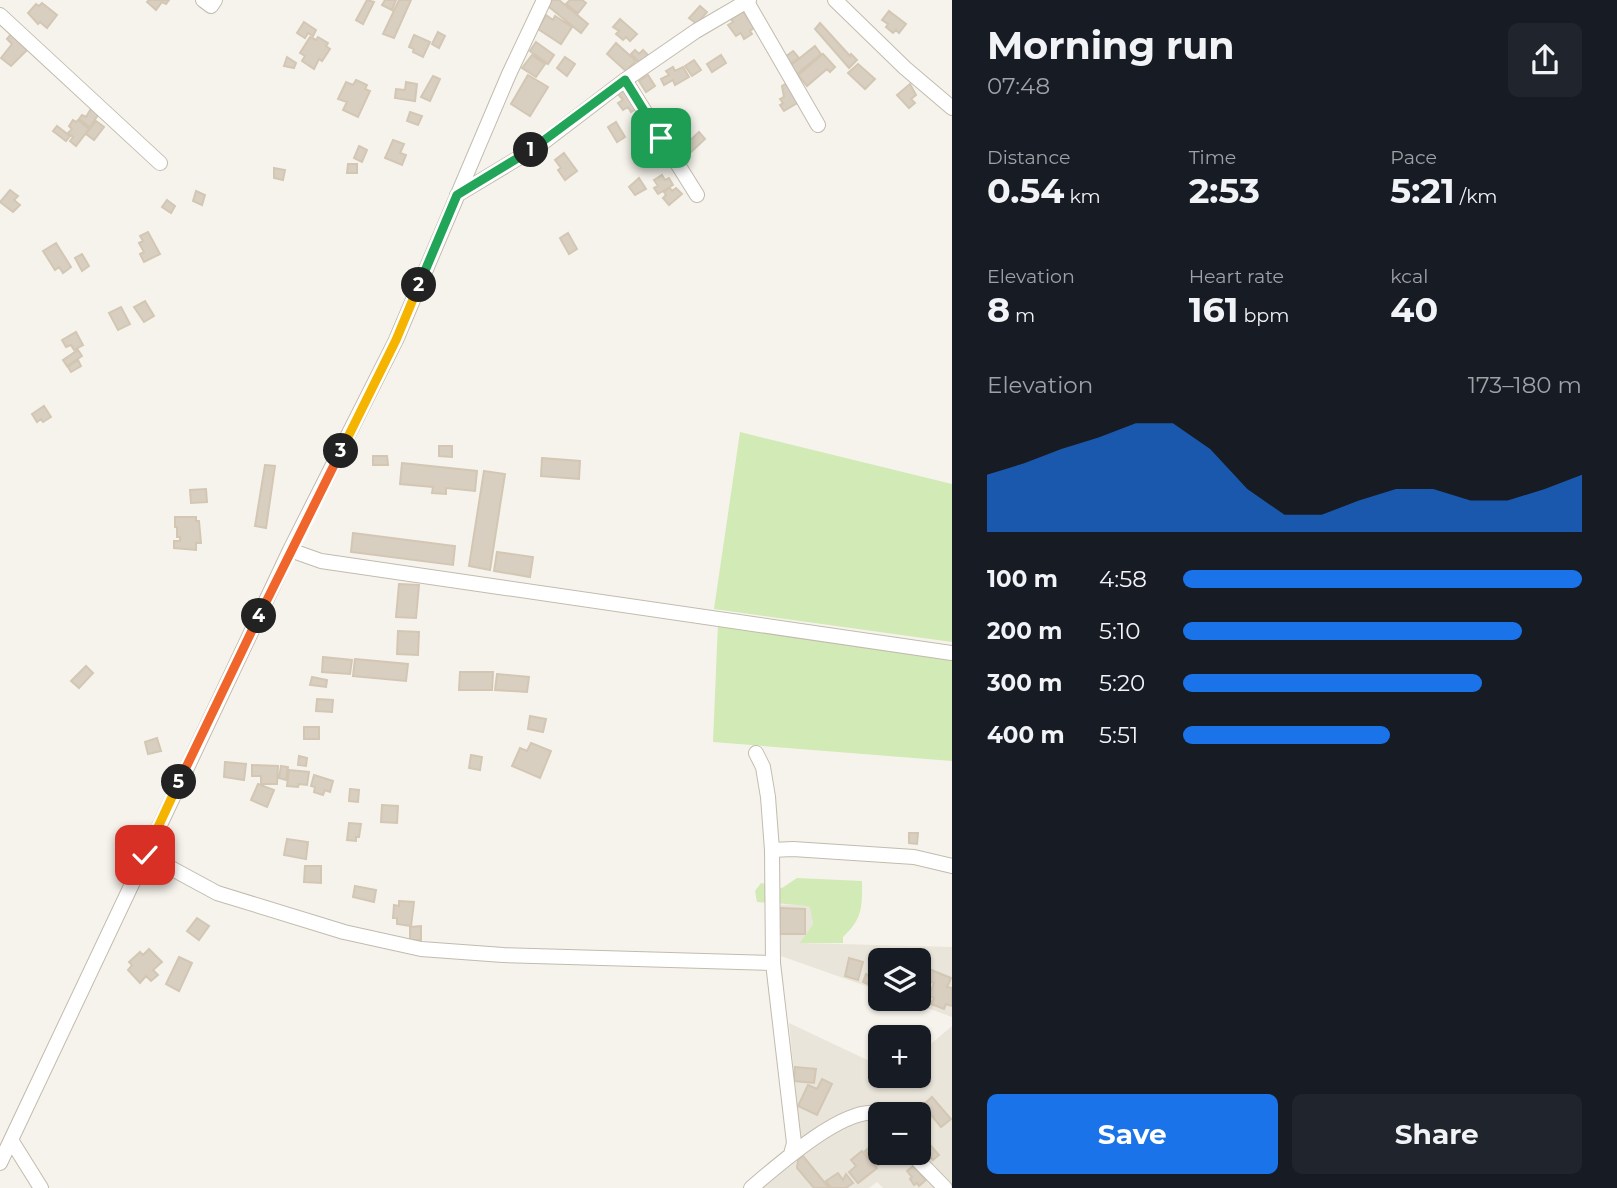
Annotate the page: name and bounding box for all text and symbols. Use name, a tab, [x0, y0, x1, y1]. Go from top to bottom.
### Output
text: Morning run	[987, 22, 1235, 69]
button: share	[1508, 23, 1582, 97]
text: 07:48	[987, 72, 1050, 100]
pin	[631, 108, 691, 168]
icon: arrive	[642, 119, 680, 157]
pin: 1	[514, 132, 548, 168]
text: 1	[527, 138, 534, 161]
text: Distance	[987, 146, 1070, 169]
text: Time	[1189, 146, 1236, 169]
text: Pace	[1390, 146, 1437, 169]
text: 0.54	[987, 169, 1064, 212]
text: 2:53	[1189, 169, 1260, 212]
text: 5:21	[1390, 169, 1455, 212]
text: km	[1064, 185, 1101, 208]
text: /km	[1455, 185, 1498, 208]
text: Elevation	[987, 265, 1075, 288]
text: Heart rate	[1189, 265, 1284, 288]
text: kcal	[1390, 265, 1428, 288]
pin: 2	[402, 268, 436, 302]
text: 2	[413, 273, 424, 296]
text: 8	[987, 288, 1010, 331]
text: 161	[1189, 288, 1238, 331]
text: 40	[1390, 288, 1438, 331]
text: m	[1010, 304, 1035, 327]
text: bpm	[1238, 304, 1289, 327]
text: Elevation	[987, 371, 1093, 399]
text: 173–180 m	[1468, 371, 1582, 399]
pin: 3	[324, 434, 358, 468]
text: 3	[335, 439, 346, 462]
text: 100 m	[987, 565, 1058, 593]
text: 4:58	[1099, 565, 1147, 593]
pin: 4	[242, 598, 276, 634]
text: 4	[252, 604, 265, 627]
text: 200 m	[987, 617, 1062, 645]
text: 5:10	[1099, 617, 1140, 645]
text: 300 m	[987, 669, 1063, 697]
text: 5:20	[1099, 669, 1145, 697]
text: 400 m	[987, 721, 1065, 749]
text: 5:51	[1099, 721, 1138, 749]
pin: 5	[162, 764, 196, 800]
text: 5	[173, 770, 184, 793]
pin	[115, 825, 175, 885]
icon: check	[126, 836, 164, 874]
map controls	[868, 948, 931, 1165]
button: layers	[868, 948, 931, 1011]
button: +	[868, 1025, 931, 1088]
button: Save	[987, 1094, 1278, 1174]
button: Share	[1292, 1094, 1582, 1174]
button: −	[868, 1102, 931, 1165]

